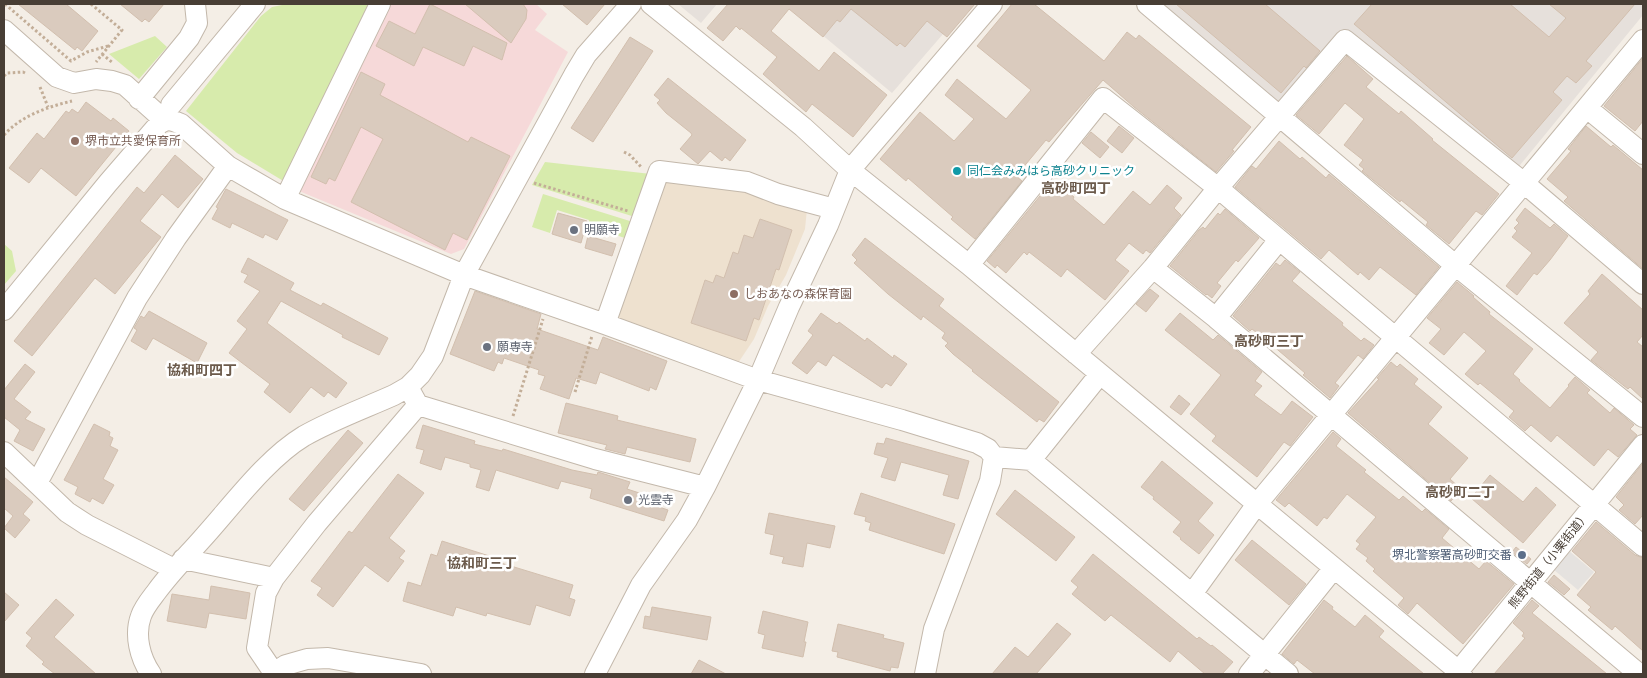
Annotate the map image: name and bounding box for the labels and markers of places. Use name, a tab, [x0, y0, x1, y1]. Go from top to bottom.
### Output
place label: 堺市立共愛保育所	[85, 132, 181, 149]
marker: 堺市立共愛保育所	[69, 135, 81, 147]
place label: 同仁会みみはら高砂クリニック	[967, 162, 1135, 179]
marker: 同仁会みみはら高砂クリニック	[951, 165, 963, 177]
place label: 明願寺	[584, 221, 620, 238]
marker: 明願寺	[568, 224, 580, 236]
place label: しおあなの森保育園	[744, 285, 852, 302]
marker: しおあなの森保育園	[728, 288, 740, 300]
place label: 願専寺	[497, 338, 533, 355]
marker: 願専寺	[481, 341, 493, 353]
place label: 光雲寺	[638, 491, 674, 508]
marker: 光雲寺	[622, 494, 634, 506]
place label: 堺北警察署高砂町交番	[1392, 546, 1512, 563]
marker: 堺北警察署高砂町交番	[1516, 549, 1528, 561]

